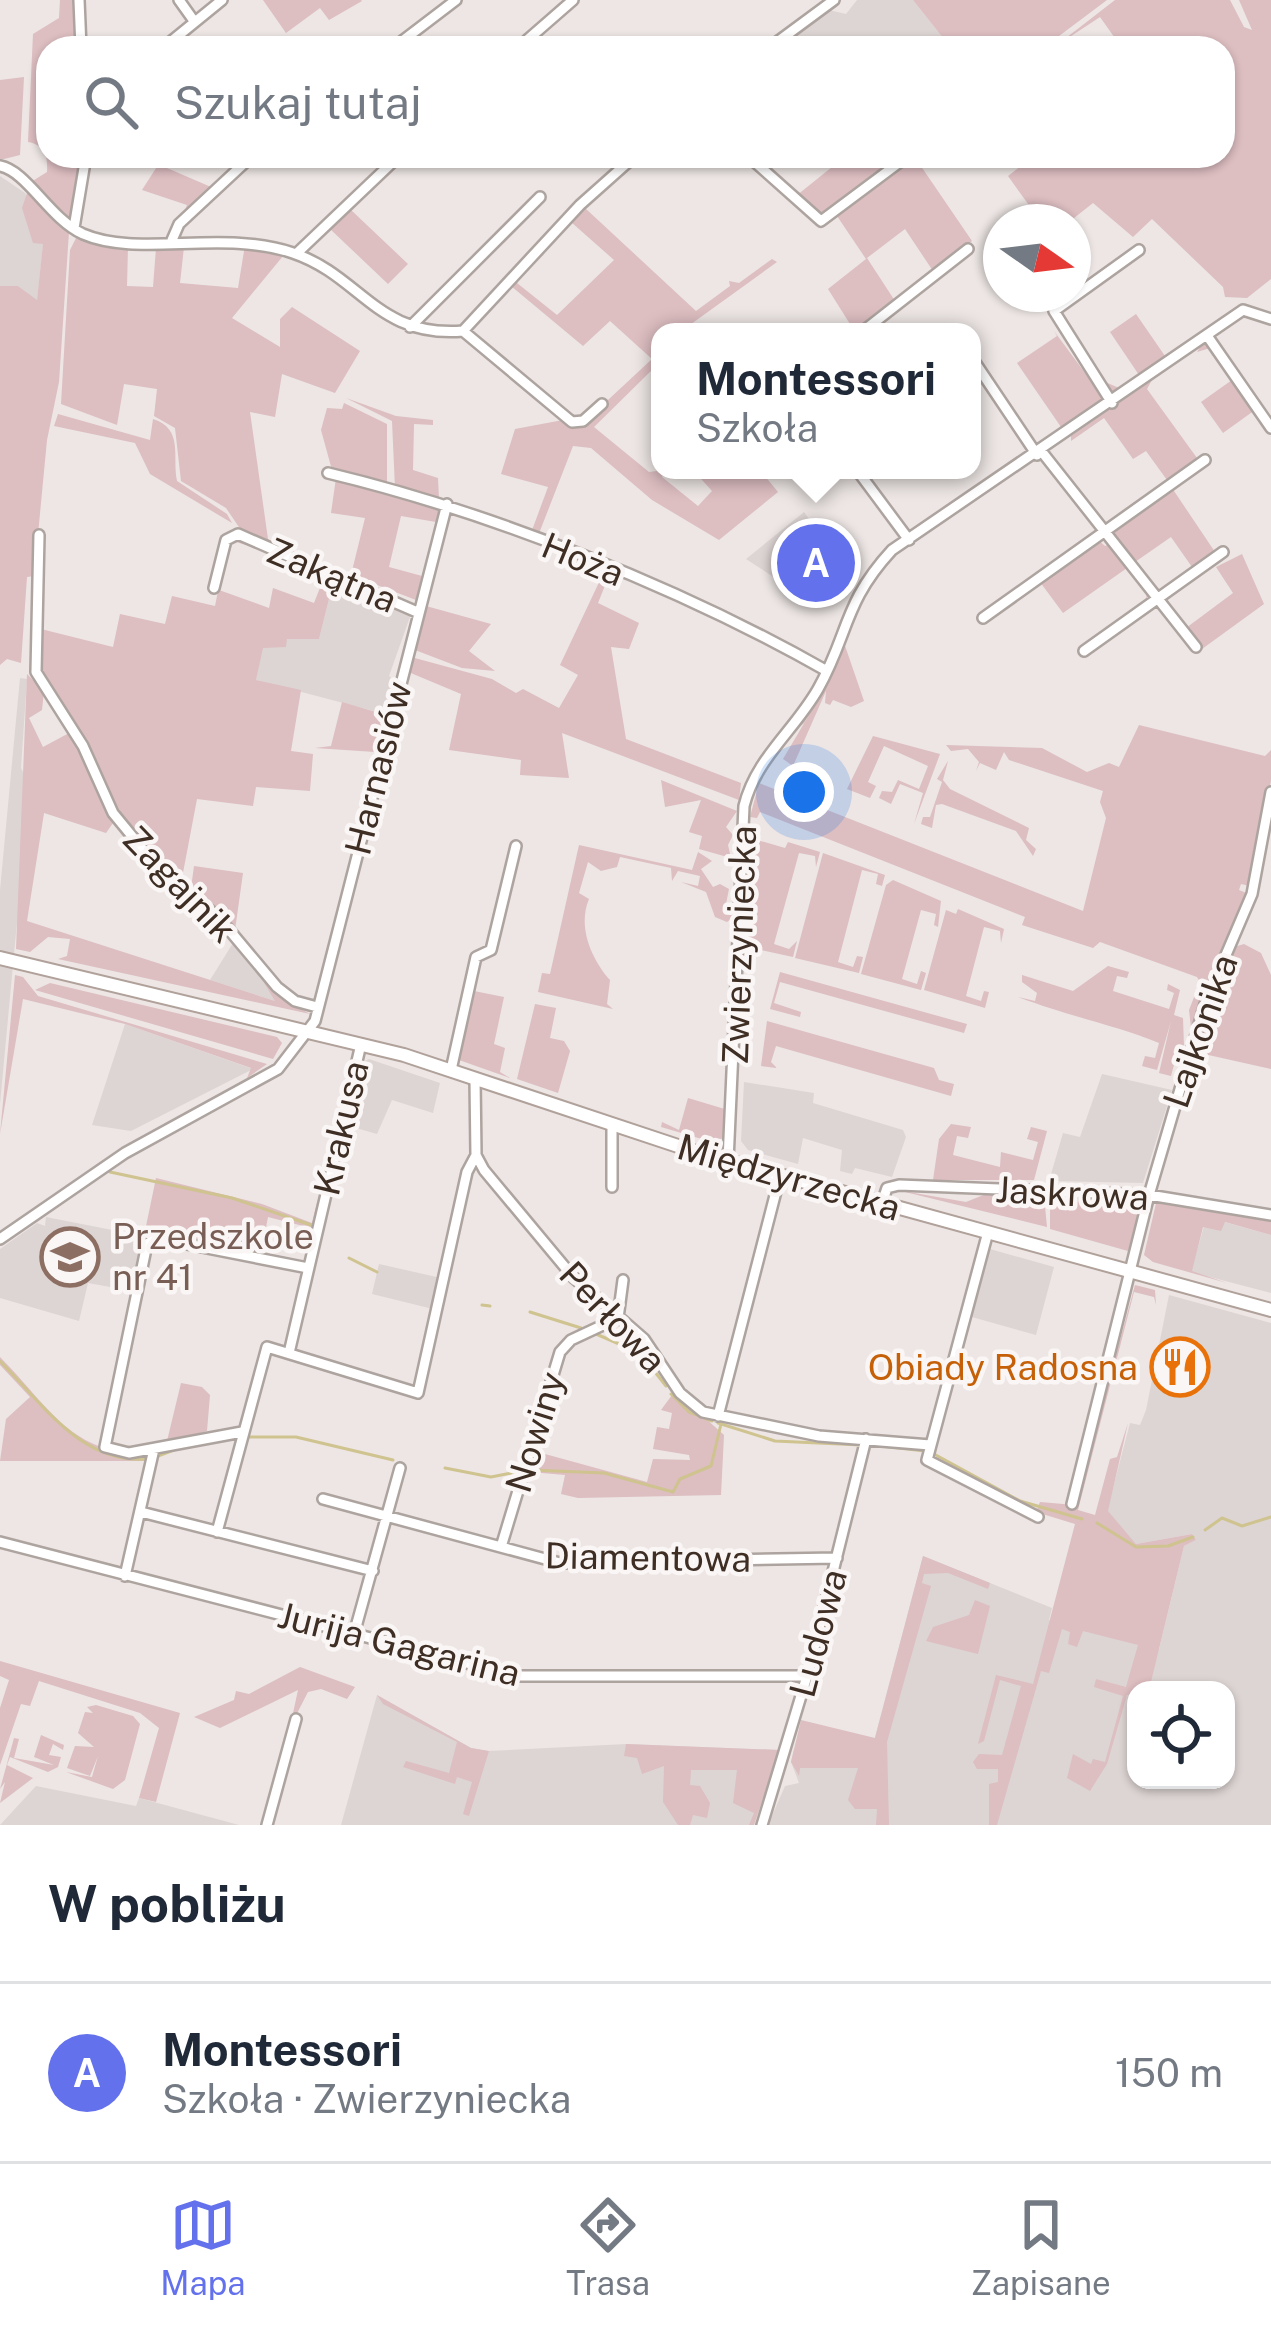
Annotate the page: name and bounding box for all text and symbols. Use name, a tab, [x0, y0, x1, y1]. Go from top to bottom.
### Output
search box	[36, 36, 1235, 168]
icon: search	[78, 69, 144, 135]
text: Szukaj tutaj	[174, 76, 422, 129]
north arrow	[983, 204, 1091, 312]
popup	[651, 323, 981, 479]
text: Montessori	[696, 352, 936, 405]
text: Szkoła	[696, 405, 818, 451]
pin: A	[777, 518, 855, 608]
street label: Hoża	[536, 524, 630, 594]
street label: Zakątna	[261, 529, 403, 621]
street label: Harnasiów	[336, 677, 420, 859]
your location	[774, 762, 834, 822]
street label: Zagajnik	[115, 817, 245, 951]
street label: Zwierzyniecka	[714, 825, 764, 1065]
street label: Lajkonika	[1154, 949, 1246, 1113]
street label: Krakusa	[305, 1057, 377, 1199]
street label: Międzyrzecka	[673, 1125, 905, 1229]
street label: Jaskrowa	[994, 1168, 1150, 1218]
place label: Przedszkole nr 41	[112, 1215, 314, 1298]
school or university icon: Przedszkole nr 41	[39, 1226, 101, 1288]
street label: Perłowa	[551, 1253, 675, 1381]
restaurant icon: Obiady Radosna	[1149, 1336, 1211, 1398]
place label: Obiady Radosna	[868, 1346, 1138, 1388]
street label: Nowiny	[497, 1367, 573, 1497]
street label: Diamentowa	[544, 1534, 752, 1580]
street label: Ludowa	[781, 1564, 855, 1702]
street label: Jurija Gagarina	[274, 1594, 524, 1694]
map controls	[1127, 1681, 1235, 1789]
button: locate	[1127, 1681, 1235, 1789]
text: W pobliżu	[48, 1874, 286, 1933]
text: Montessori	[162, 2023, 402, 2076]
text: A	[73, 2050, 101, 2096]
text: 150 m	[1115, 2050, 1223, 2096]
text: Szkoła · Zwierzyniecka	[162, 2076, 571, 2122]
tab: Mapa	[160, 2192, 245, 2302]
tab: Trasa	[566, 2192, 650, 2302]
tab: Zapisane	[971, 2192, 1111, 2302]

